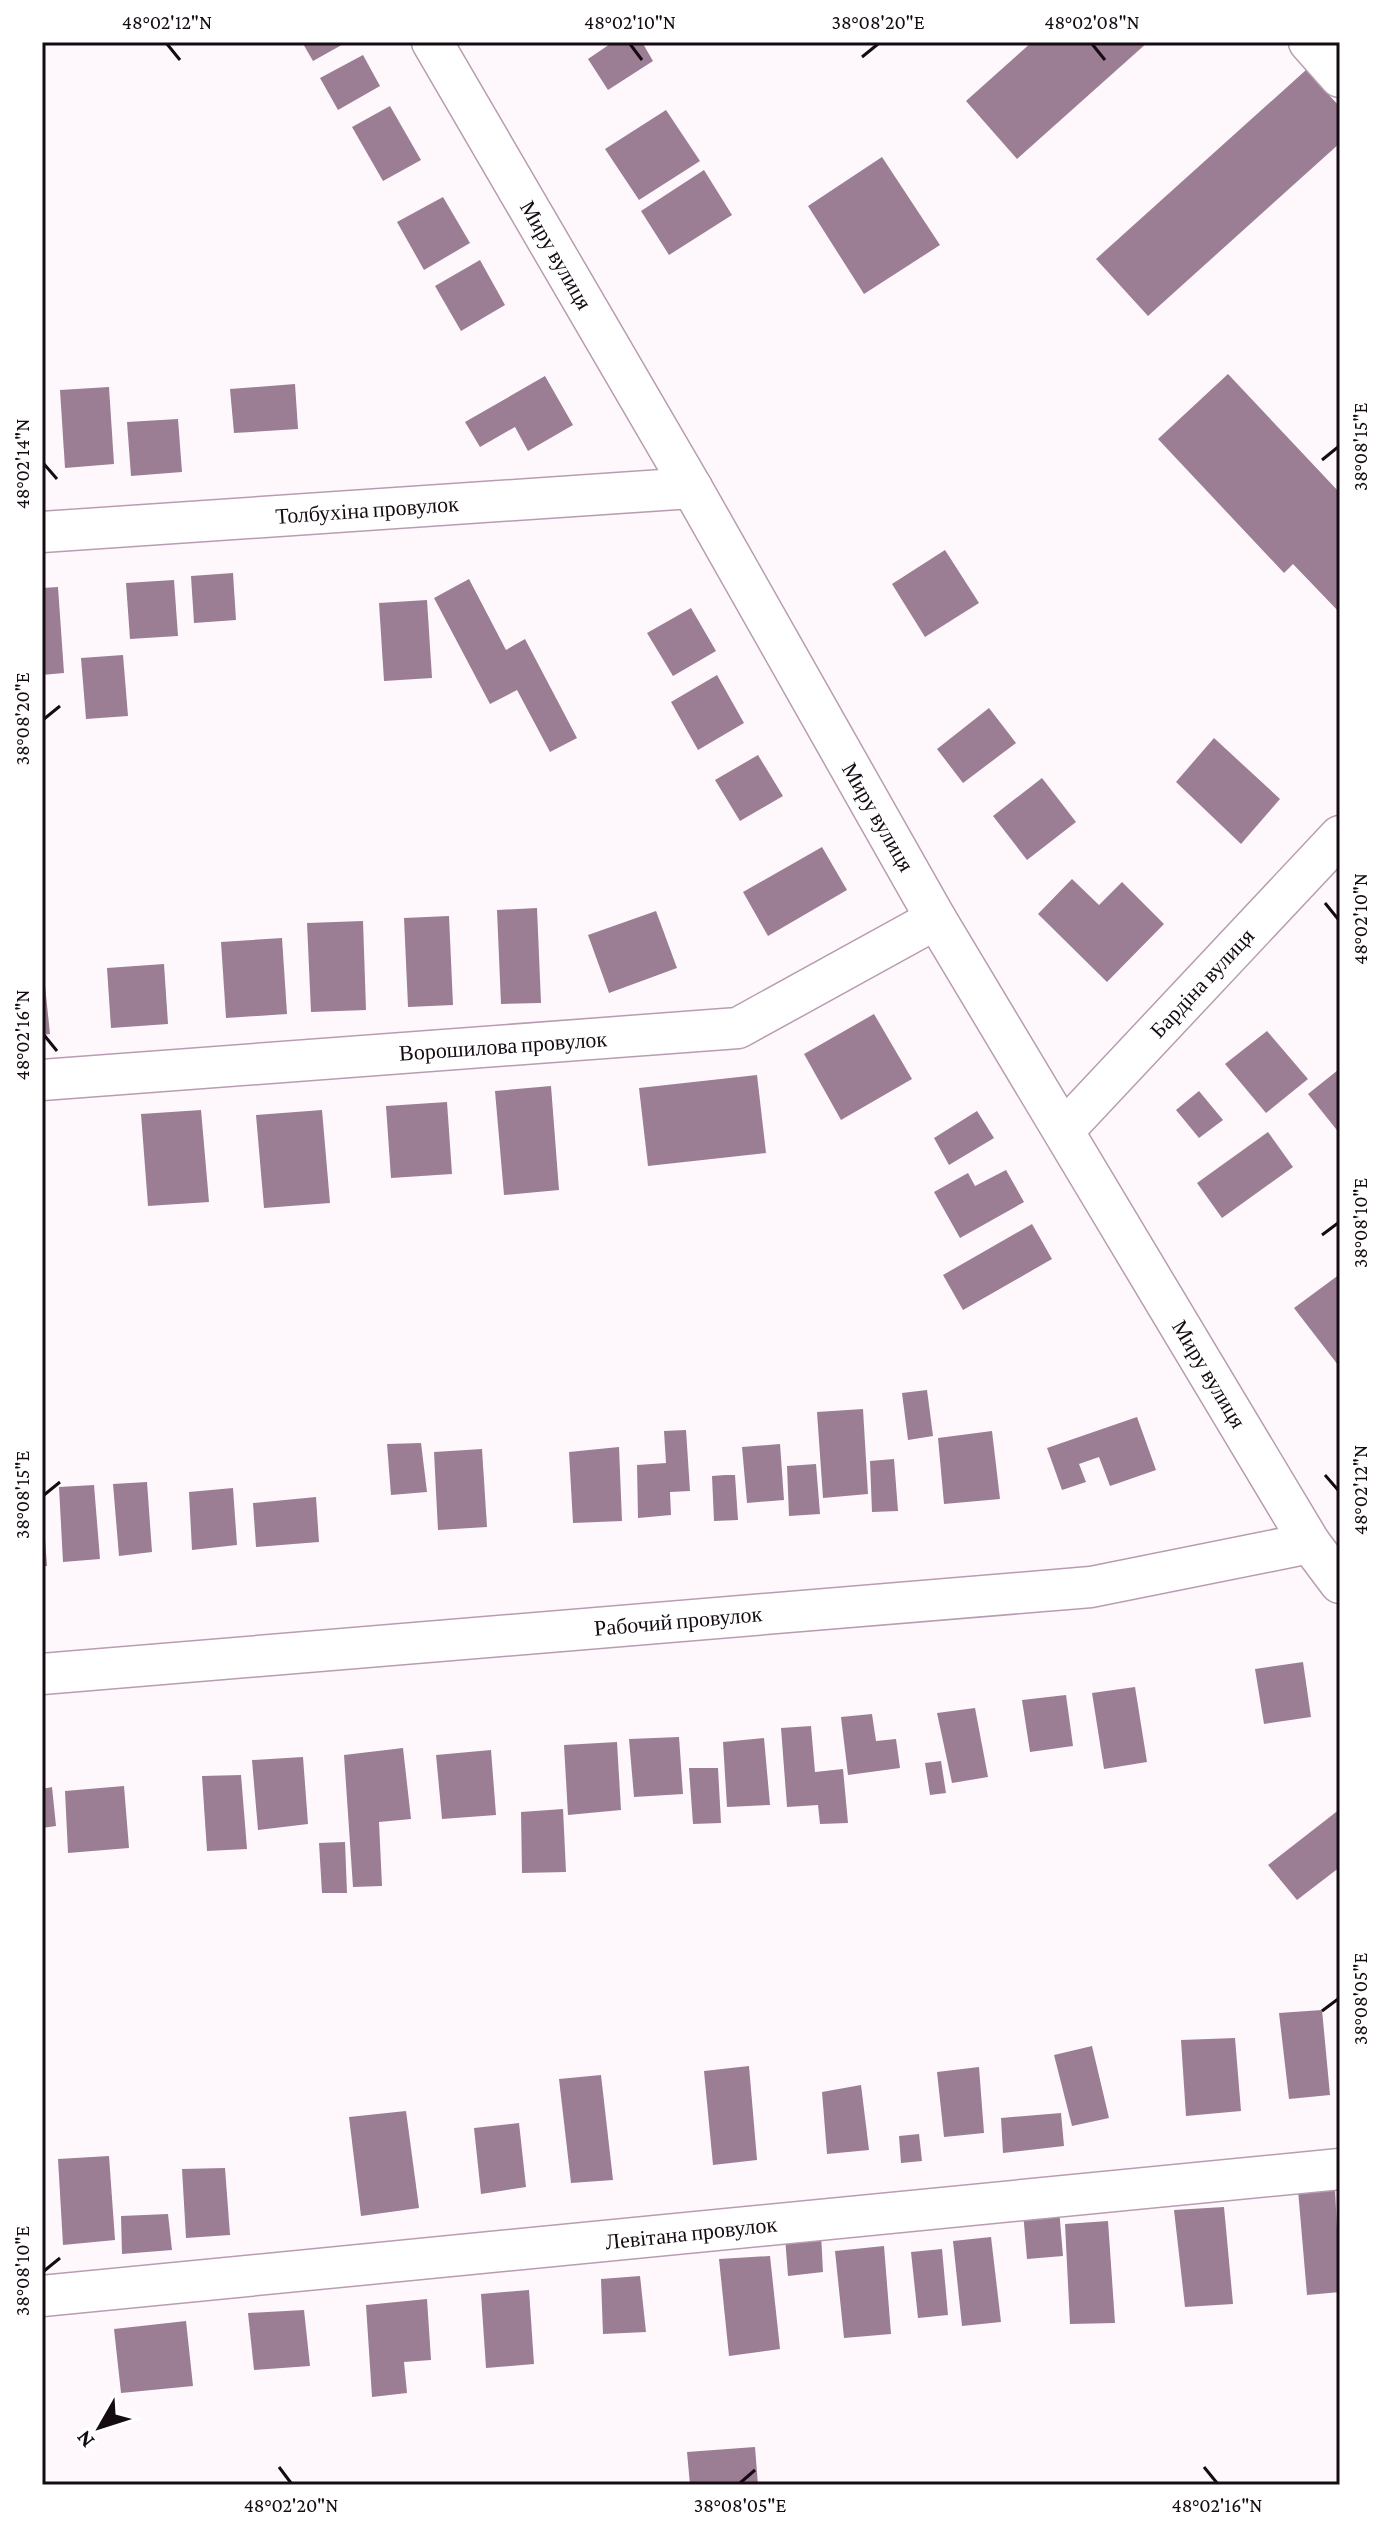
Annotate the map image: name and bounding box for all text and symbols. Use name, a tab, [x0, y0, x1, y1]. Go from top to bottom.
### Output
text: 48°02'12"N	[122, 11, 212, 33]
text: 48°02'10"N	[584, 11, 676, 33]
text: 38°08'20"E	[831, 11, 925, 33]
text: 48°02'08"N	[1044, 11, 1140, 33]
street label: Миру вулиця	[515, 196, 597, 314]
text: 38°08'15"E	[1349, 403, 1371, 491]
text: 48°02'14"N	[11, 419, 33, 509]
street label: Толбухіна провулок	[274, 491, 460, 529]
text: 38°08'20"E	[11, 672, 33, 766]
street label: Миру вулиця	[837, 758, 919, 876]
text: 48°02'10"N	[1349, 873, 1371, 965]
street label: Бардіна вулиця	[1145, 923, 1259, 1043]
text: 48°02'16"N	[11, 989, 33, 1081]
street label: Ворошилова провулок	[398, 1026, 608, 1066]
text: 38°08'10"E	[1349, 1178, 1371, 1268]
street label: Миру вулиця	[1167, 1315, 1251, 1433]
text: 48°02'12"N	[1349, 1445, 1371, 1535]
text: 38°08'15"E	[11, 1451, 33, 1539]
street label: Рабочий провулок	[593, 1601, 763, 1641]
text: 38°08'05"E	[1349, 1953, 1371, 2045]
street label: Левітана провулок	[604, 2212, 778, 2254]
text: 38°08'10"E	[11, 2226, 33, 2316]
north arrow	[60, 2387, 140, 2467]
text: N	[70, 2426, 99, 2453]
text: 48°02'20"N	[244, 2494, 338, 2516]
text: 38°08'05"E	[694, 2494, 786, 2516]
text: 48°02'16"N	[1171, 2494, 1263, 2516]

